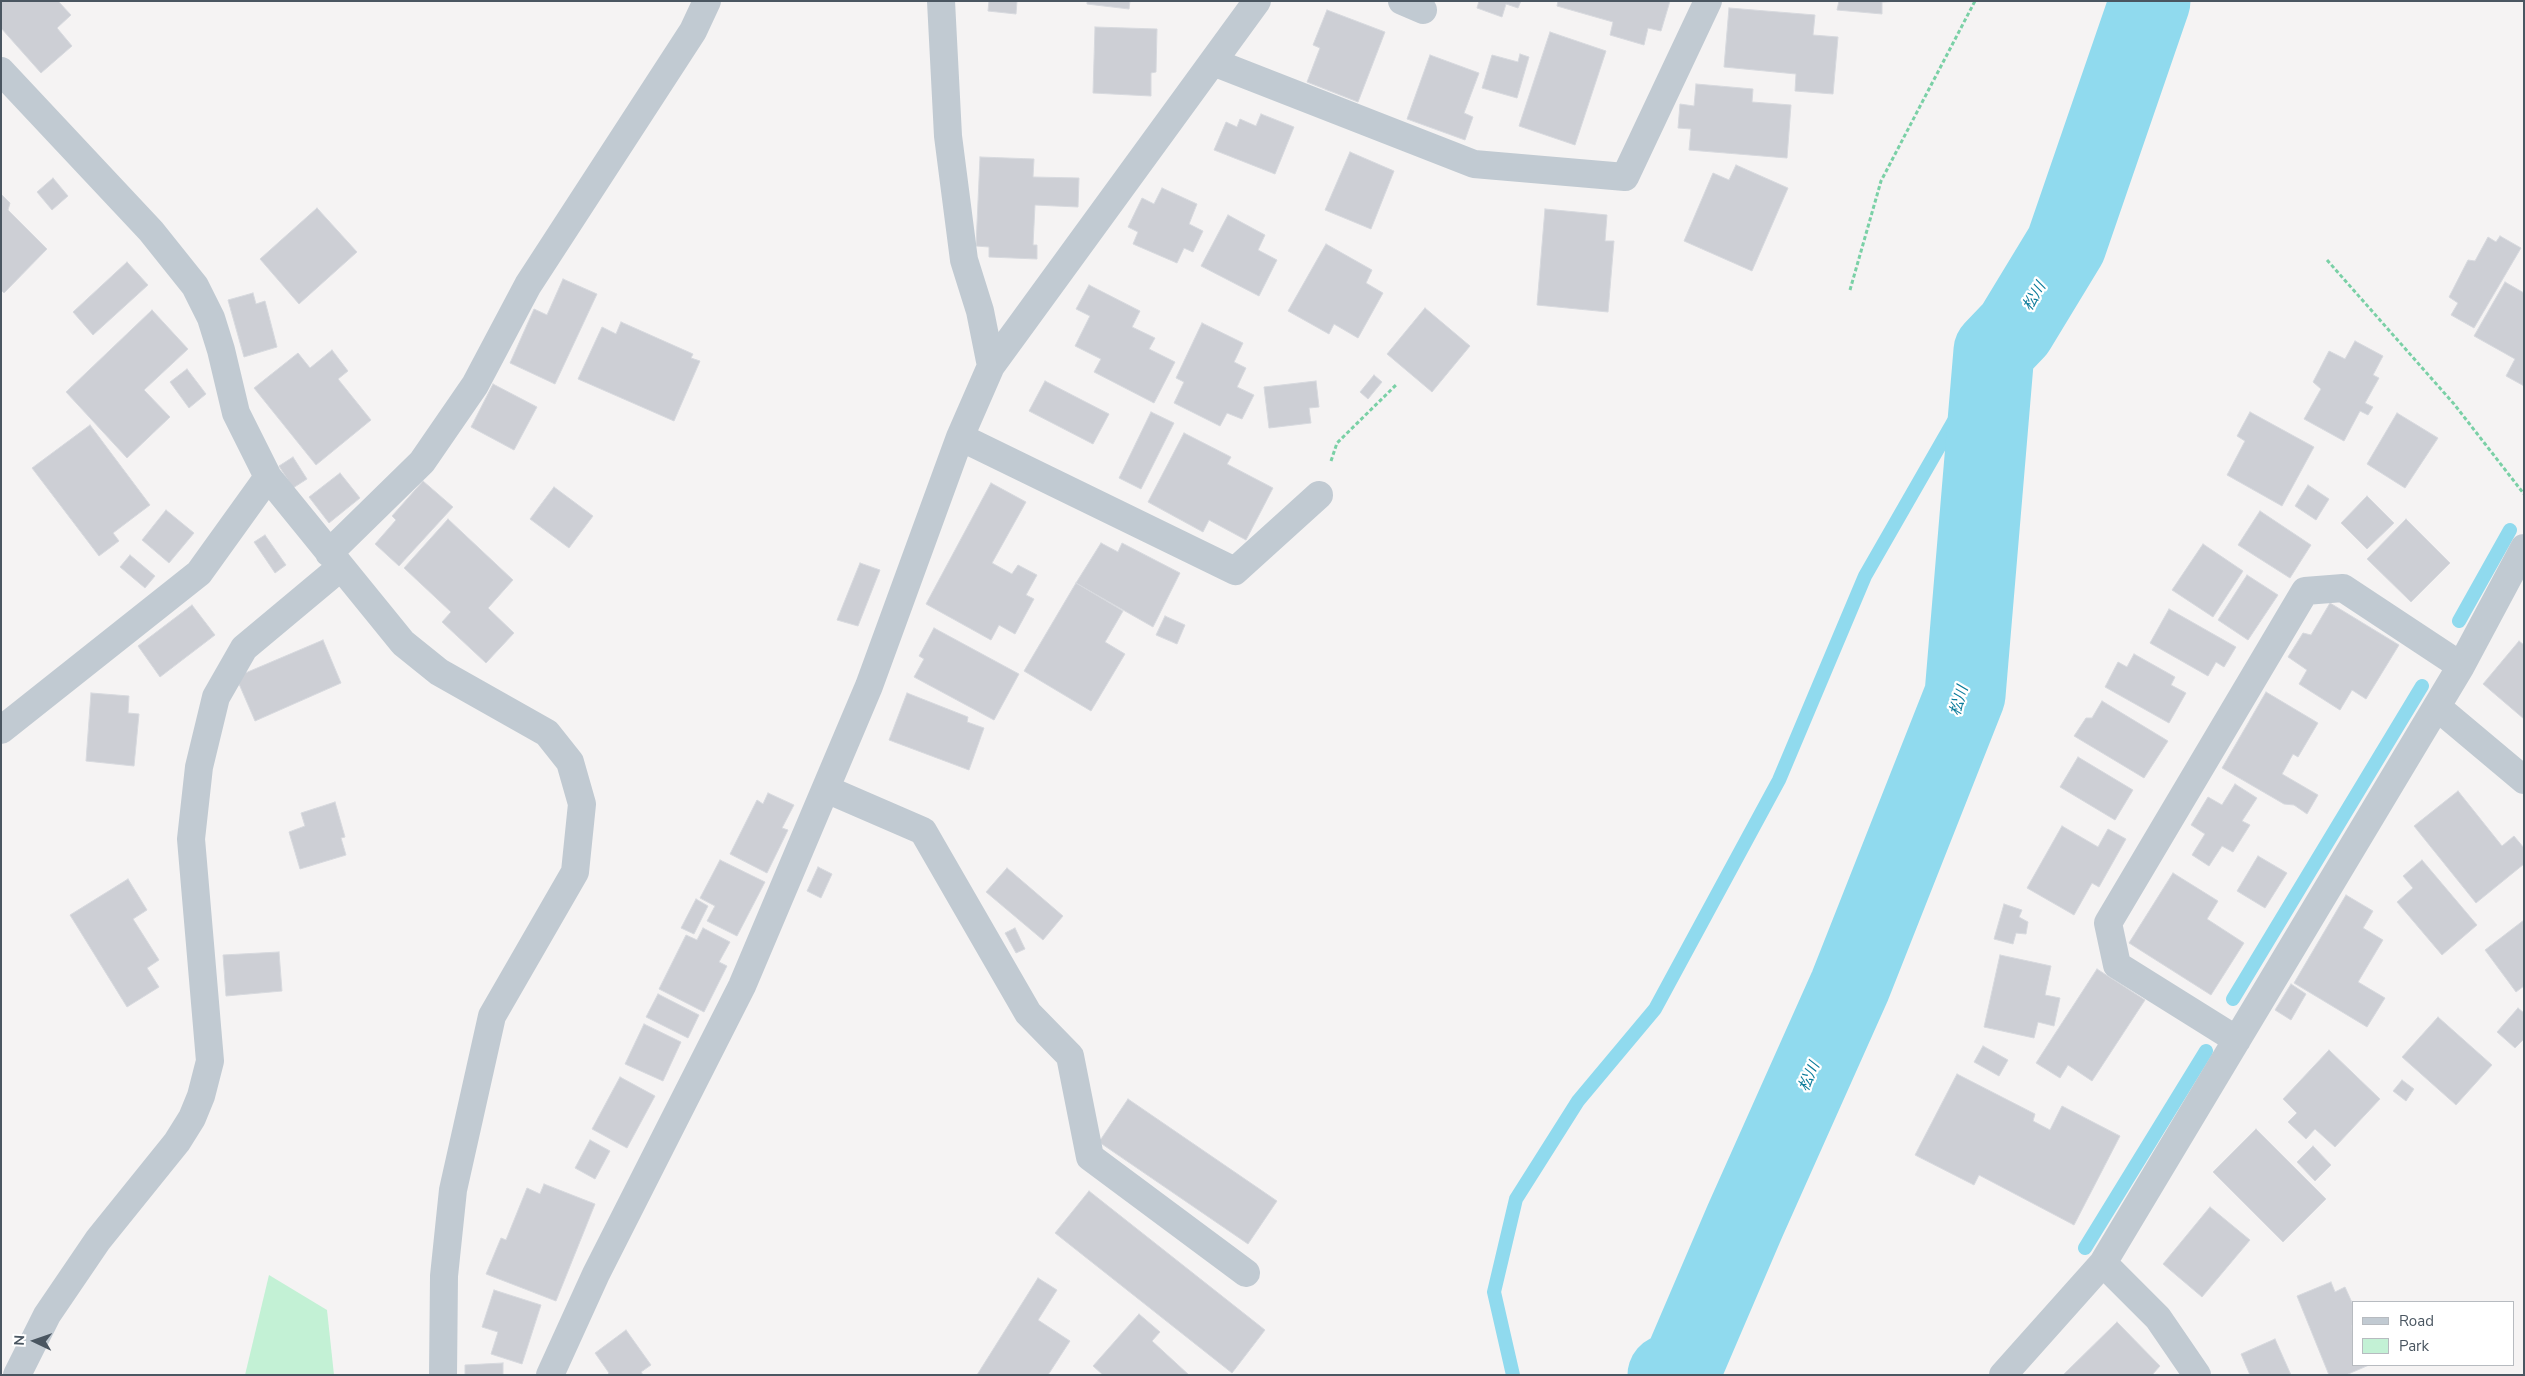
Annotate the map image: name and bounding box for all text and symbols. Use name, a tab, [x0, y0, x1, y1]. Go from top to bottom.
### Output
water label: 松川	[2020, 280, 2050, 314]
water label: 松川	[1947, 684, 1973, 718]
water label: 松川	[1796, 1060, 1824, 1094]
legend	[2352, 1301, 2515, 1366]
text: Road	[2399, 1311, 2434, 1331]
north arrow	[10, 1316, 60, 1366]
text: N	[10, 1334, 29, 1346]
text: Park	[2399, 1336, 2429, 1356]

